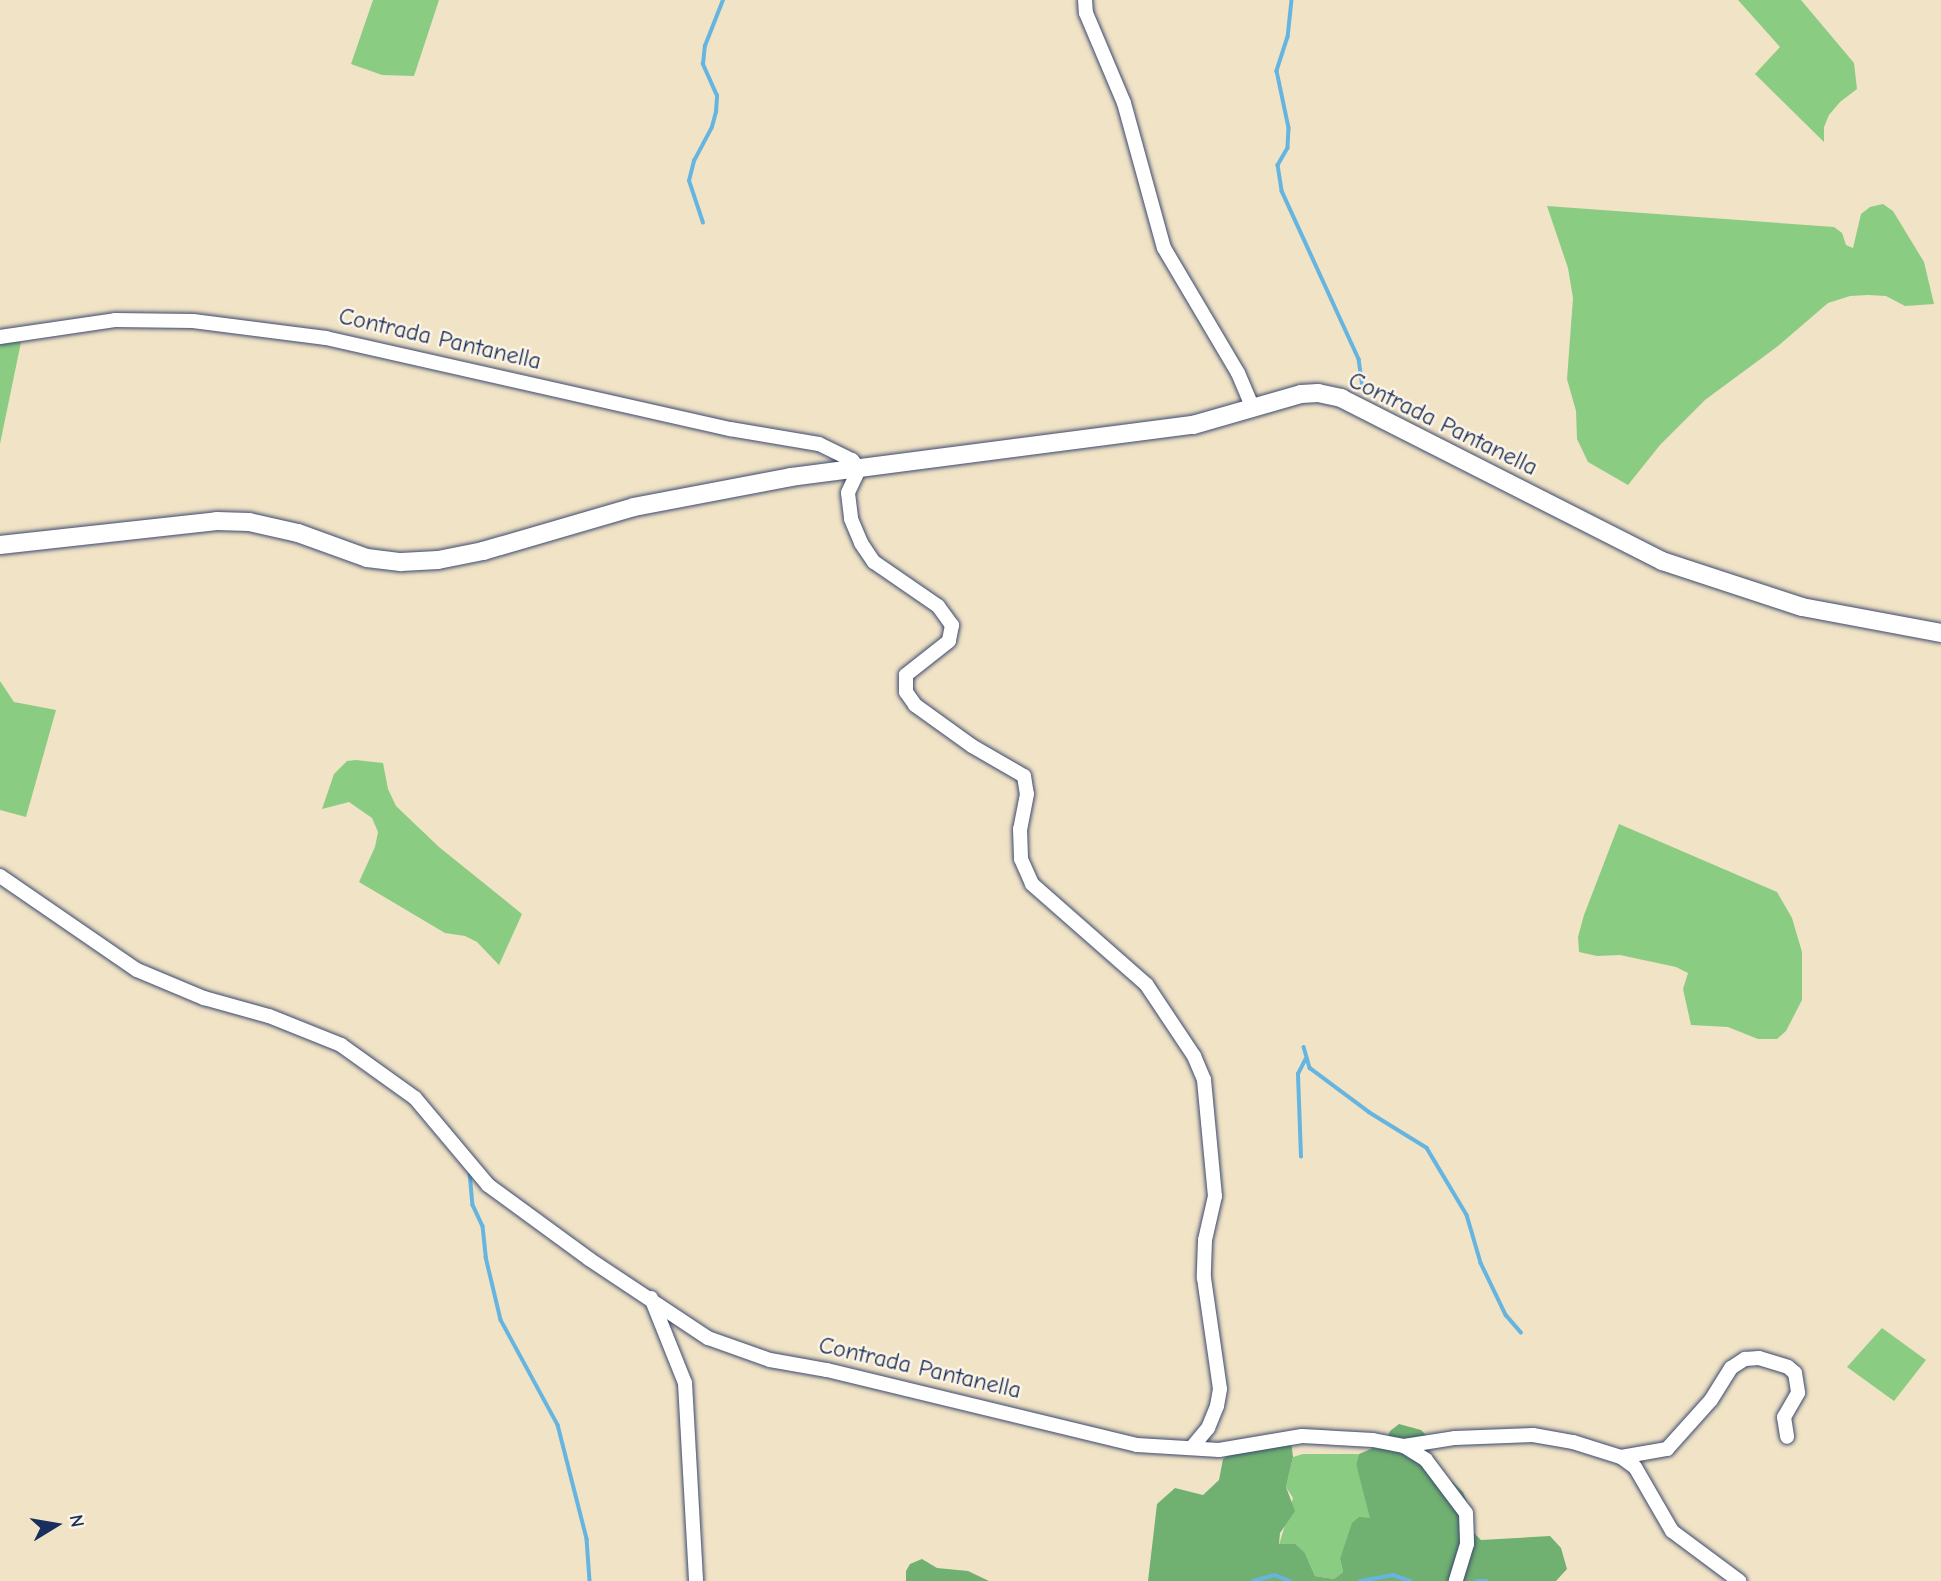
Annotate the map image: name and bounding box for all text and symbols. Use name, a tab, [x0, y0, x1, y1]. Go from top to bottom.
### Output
street label: Contrada Pantanella	[336, 302, 544, 376]
street label: Contrada Pantanella	[1344, 366, 1542, 482]
street label: Contrada Pantanella	[816, 1331, 1024, 1405]
north arrow	[21, 1490, 91, 1560]
text: N	[65, 1513, 89, 1529]

